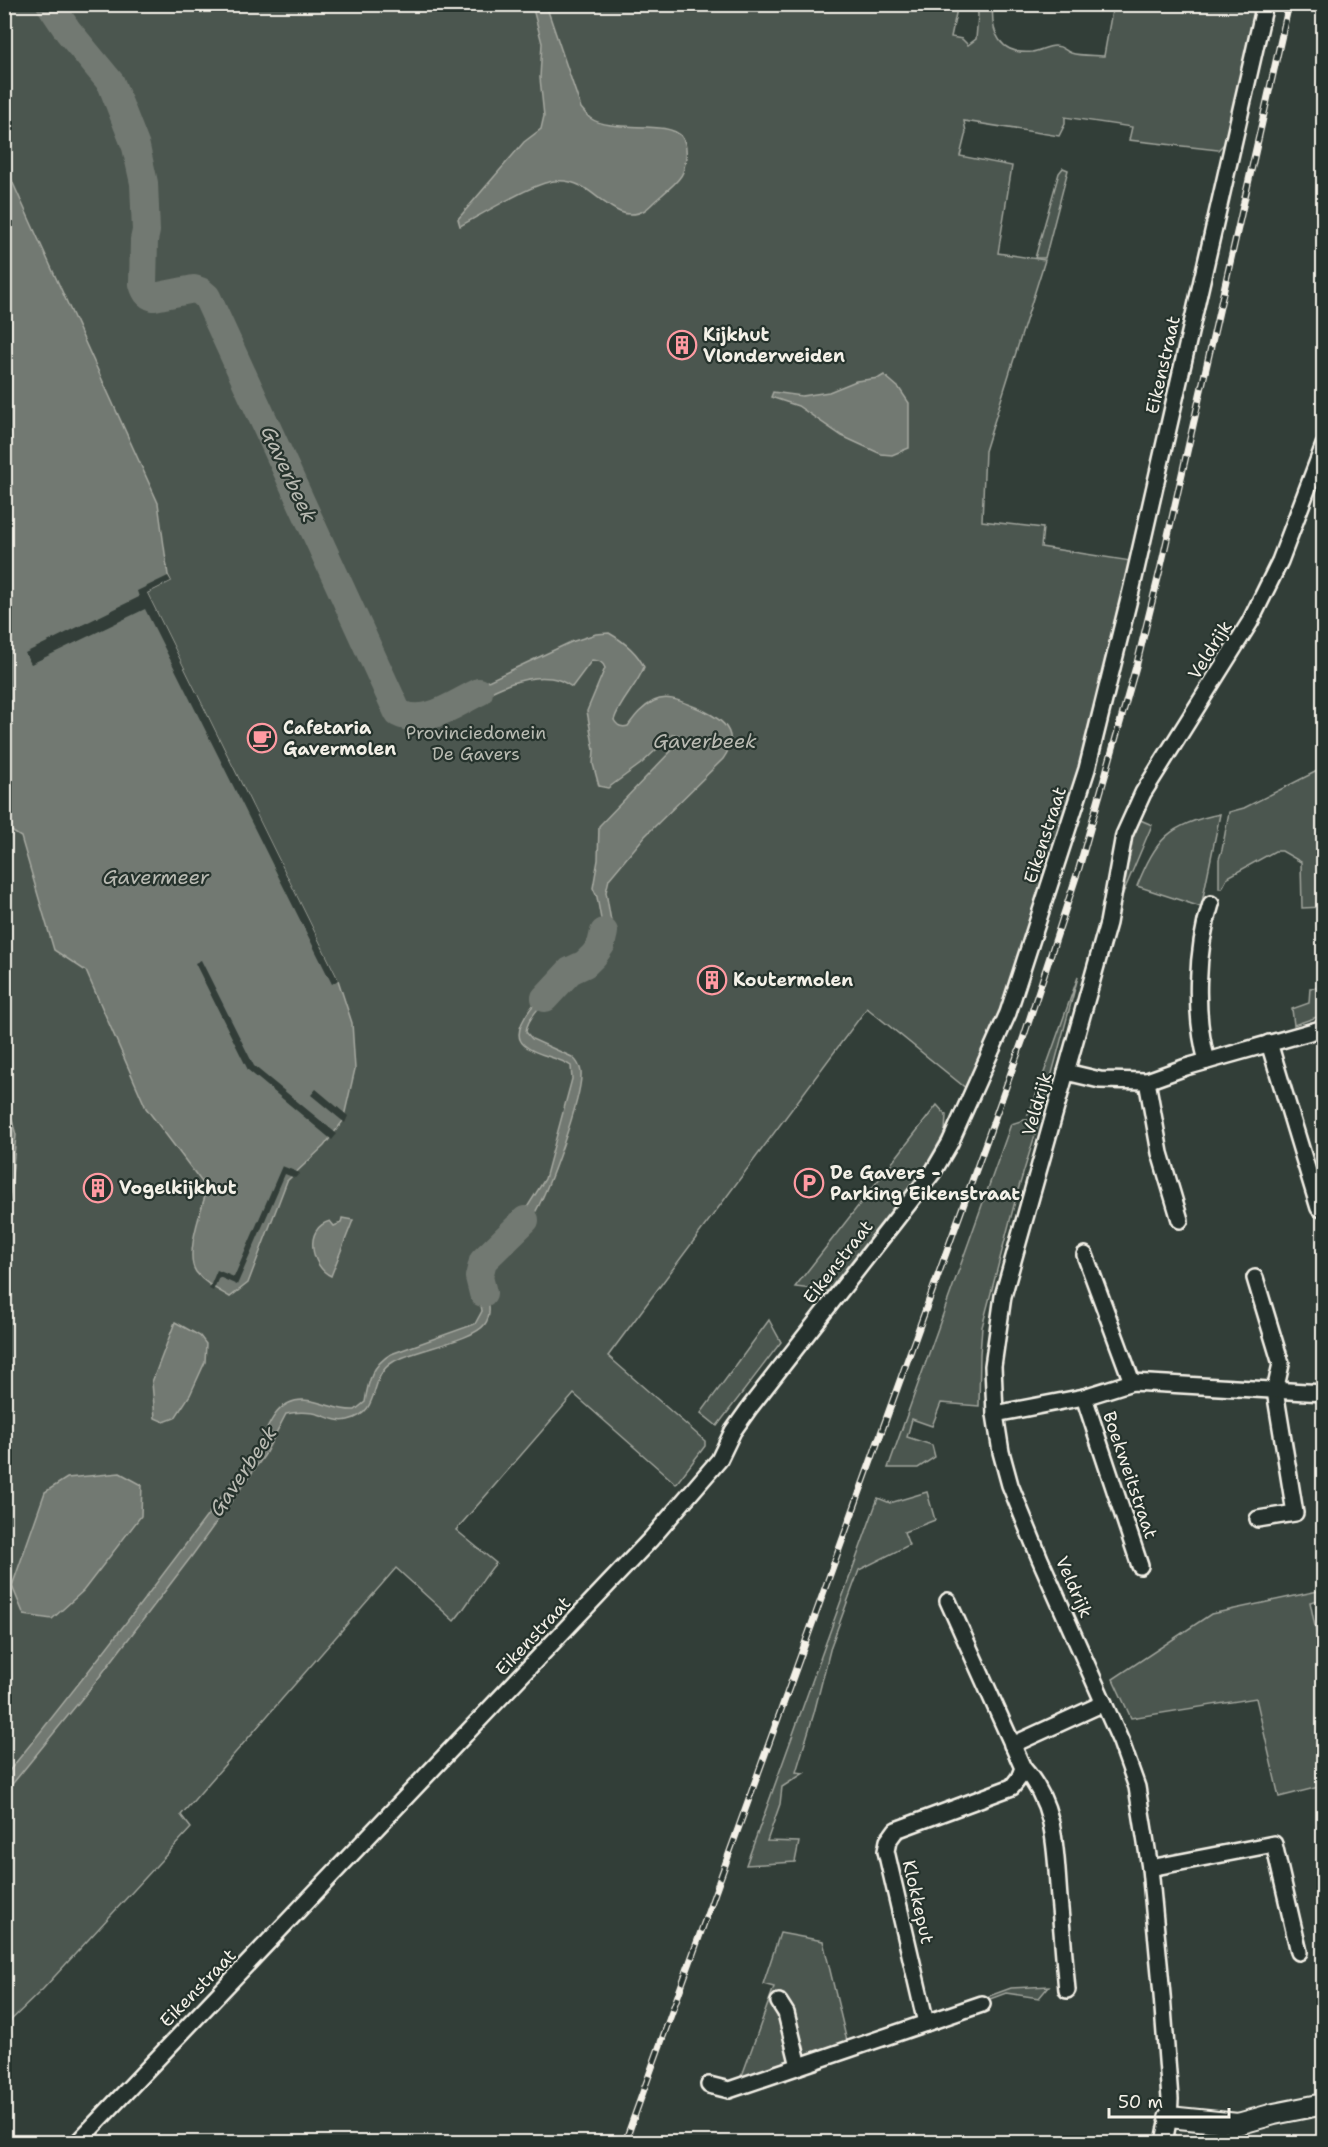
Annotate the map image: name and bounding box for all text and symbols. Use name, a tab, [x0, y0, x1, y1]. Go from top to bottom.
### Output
street label: Eikenstraat	[1140, 313, 1186, 416]
place label: Kijkhut Vlonderweiden	[703, 323, 845, 368]
building icon: Kijkhut Vlonderweiden	[666, 329, 698, 361]
water label: Gaverbeek	[255, 422, 323, 527]
street label: Veldrijk	[1183, 616, 1237, 684]
place label: Cafetaria Gavermolen	[283, 716, 396, 761]
park label: Provinciedomein De Gavers	[406, 721, 546, 766]
cafe icon: Cafetaria Gavermolen	[246, 722, 278, 754]
water label: Gaverbeek	[653, 728, 757, 754]
street label: Eikenstraat	[1018, 784, 1072, 886]
water label: Gavermeer	[103, 864, 210, 890]
building icon: Koutermolen	[696, 964, 728, 996]
place label: Koutermolen	[733, 968, 853, 992]
street label: Veldrijk	[1016, 1069, 1058, 1139]
place label: De Gavers - Parking Eikenstraat	[830, 1161, 1020, 1206]
parking icon: De Gavers - Parking Eikenstraat	[793, 1167, 825, 1199]
building icon: Vogelkijkhut	[82, 1172, 114, 1204]
place label: Vogelkijkhut	[119, 1176, 237, 1200]
street label: Eikenstraat	[798, 1215, 878, 1309]
street label: Boekweitstraat	[1097, 1408, 1163, 1542]
water label: Gaverbeek	[203, 1420, 283, 1521]
street label: Veldrijk	[1050, 1552, 1098, 1622]
street label: Eikenstraat	[490, 1591, 576, 1681]
street label: Klokkeput	[897, 1858, 939, 1946]
street label: Eikenstraat	[155, 1944, 241, 2032]
scale bar	[1109, 2081, 1229, 2119]
text: 50 m	[1118, 2090, 1163, 2114]

